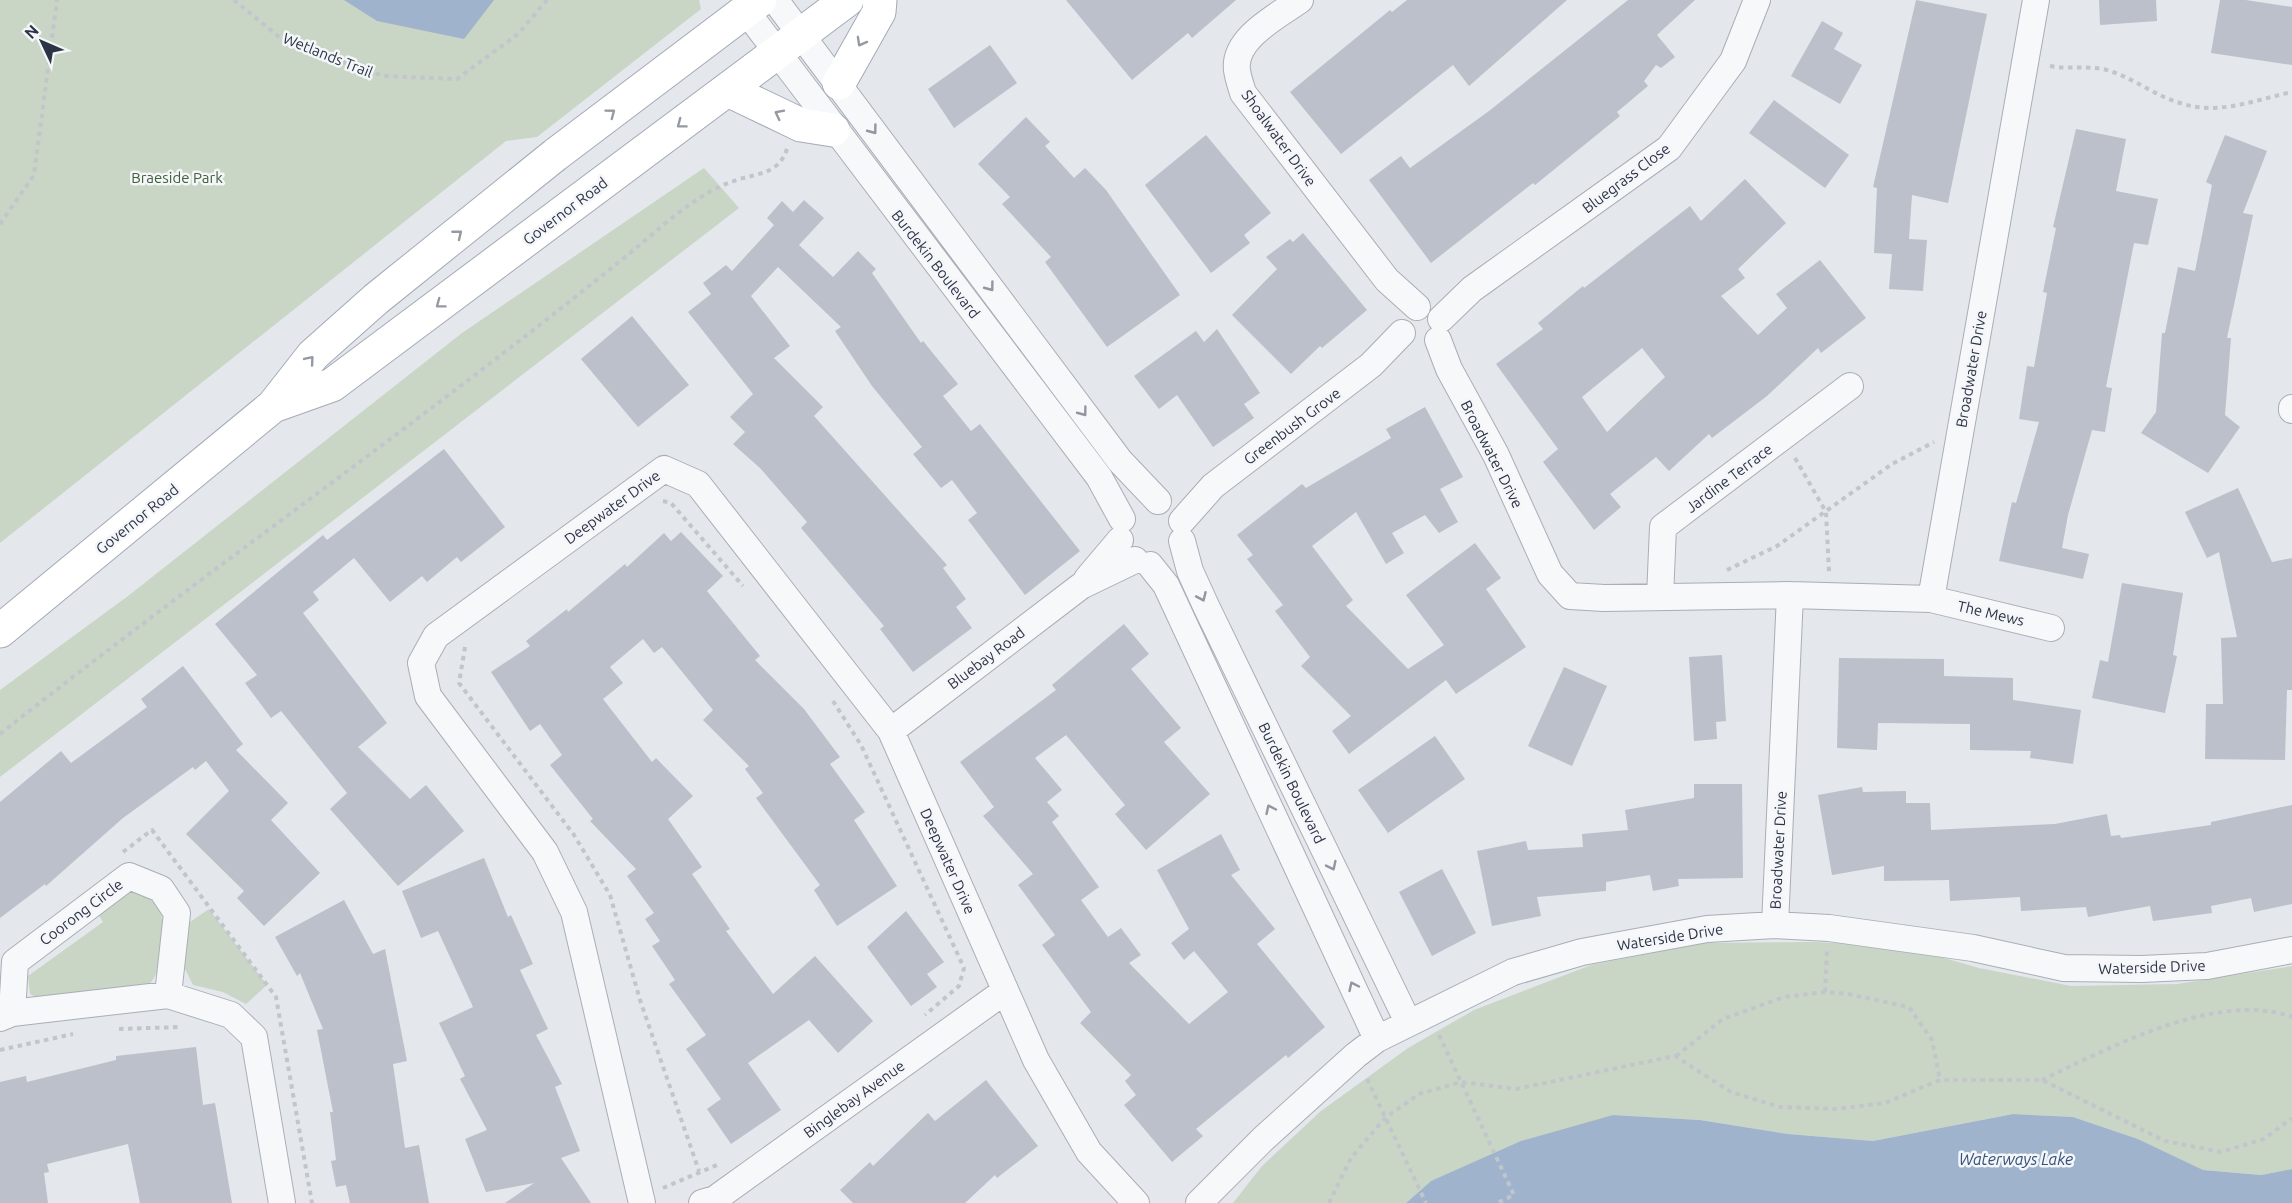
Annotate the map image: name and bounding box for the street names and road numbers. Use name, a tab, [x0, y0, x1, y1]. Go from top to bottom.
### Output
street label: Wetlands Trail	[281, 29, 376, 81]
street label: Shoalwater Drive	[1238, 87, 1320, 189]
street label: Bluegrass Close	[1579, 139, 1673, 217]
street label: Governor Road	[520, 174, 610, 248]
street label: Burdekin Boulevard	[888, 207, 984, 321]
street label: Broadwater Drive	[1952, 309, 1990, 429]
street label: Greenbush Grove	[1240, 384, 1344, 468]
street label: Broadwater Drive	[1458, 397, 1526, 511]
street label: Jardine Terrace	[1682, 440, 1776, 516]
street label: Deepwater Drive	[561, 467, 663, 547]
street label: Governor Road	[92, 481, 182, 557]
street label: The Mews	[1956, 597, 2026, 629]
street label: Bluebay Road	[944, 624, 1028, 692]
street label: Burdekin Boulevard	[1255, 720, 1329, 846]
street label: Broadwater Drive	[1766, 790, 1790, 910]
street label: Deepwater Drive	[917, 805, 979, 917]
street label: Coorong Circle	[36, 875, 126, 949]
street label: Waterside Drive	[1616, 920, 1724, 954]
street label: Waterside Drive	[2098, 957, 2206, 977]
street label: Binglebay Avenue	[800, 1057, 908, 1141]

